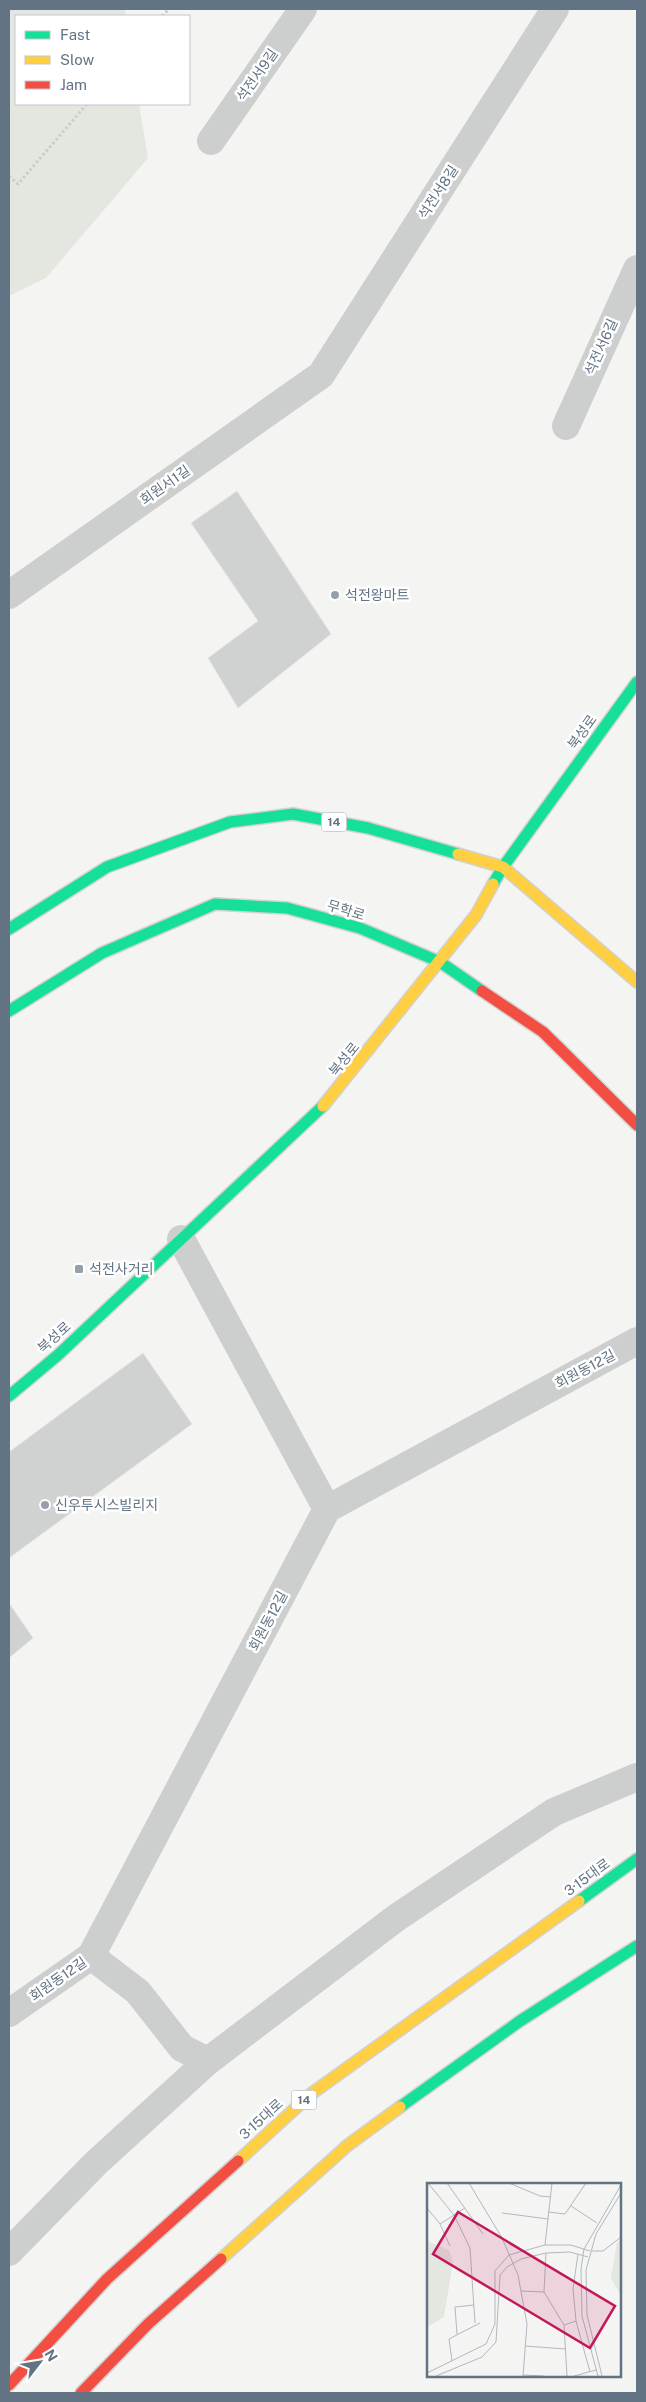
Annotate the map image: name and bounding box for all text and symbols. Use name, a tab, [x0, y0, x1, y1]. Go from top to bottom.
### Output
legend	[15, 15, 190, 105]
text: Fast	[60, 26, 90, 43]
street label: 석전서9길	[233, 46, 281, 104]
text: Slow	[60, 51, 95, 68]
text: Jam	[60, 76, 87, 93]
street label: 석전서8길	[415, 162, 461, 222]
street label: 석전서6길	[581, 316, 621, 378]
street label: 회원서1길	[137, 462, 193, 508]
place label: 석전왕마트	[345, 587, 410, 603]
marker: 석전왕마트	[329, 589, 341, 601]
street label: 북성로	[564, 712, 600, 752]
road number: 14	[322, 812, 346, 832]
street label: 무학로	[325, 897, 367, 923]
street label: 북성로	[326, 1039, 362, 1079]
place label: 석전사거리	[89, 1261, 153, 1277]
marker: 석전사거리	[73, 1263, 85, 1275]
street label: 북성로	[34, 1318, 74, 1356]
street label: 회원동12길	[552, 1347, 618, 1391]
place label: 신우투시스빌리지	[55, 1497, 158, 1513]
marker: 신우투시스빌리지	[39, 1499, 51, 1511]
street label: 회원동12길	[246, 1588, 290, 1654]
street label: 3·15대로	[561, 1855, 613, 1899]
street label: 회원동12길	[27, 1954, 89, 2004]
road number: 14	[292, 2090, 316, 2110]
street label: 3·15대로	[236, 2095, 286, 2142]
inset map	[427, 2183, 621, 2377]
north arrow	[15, 2337, 65, 2387]
text: N	[41, 2346, 61, 2364]

